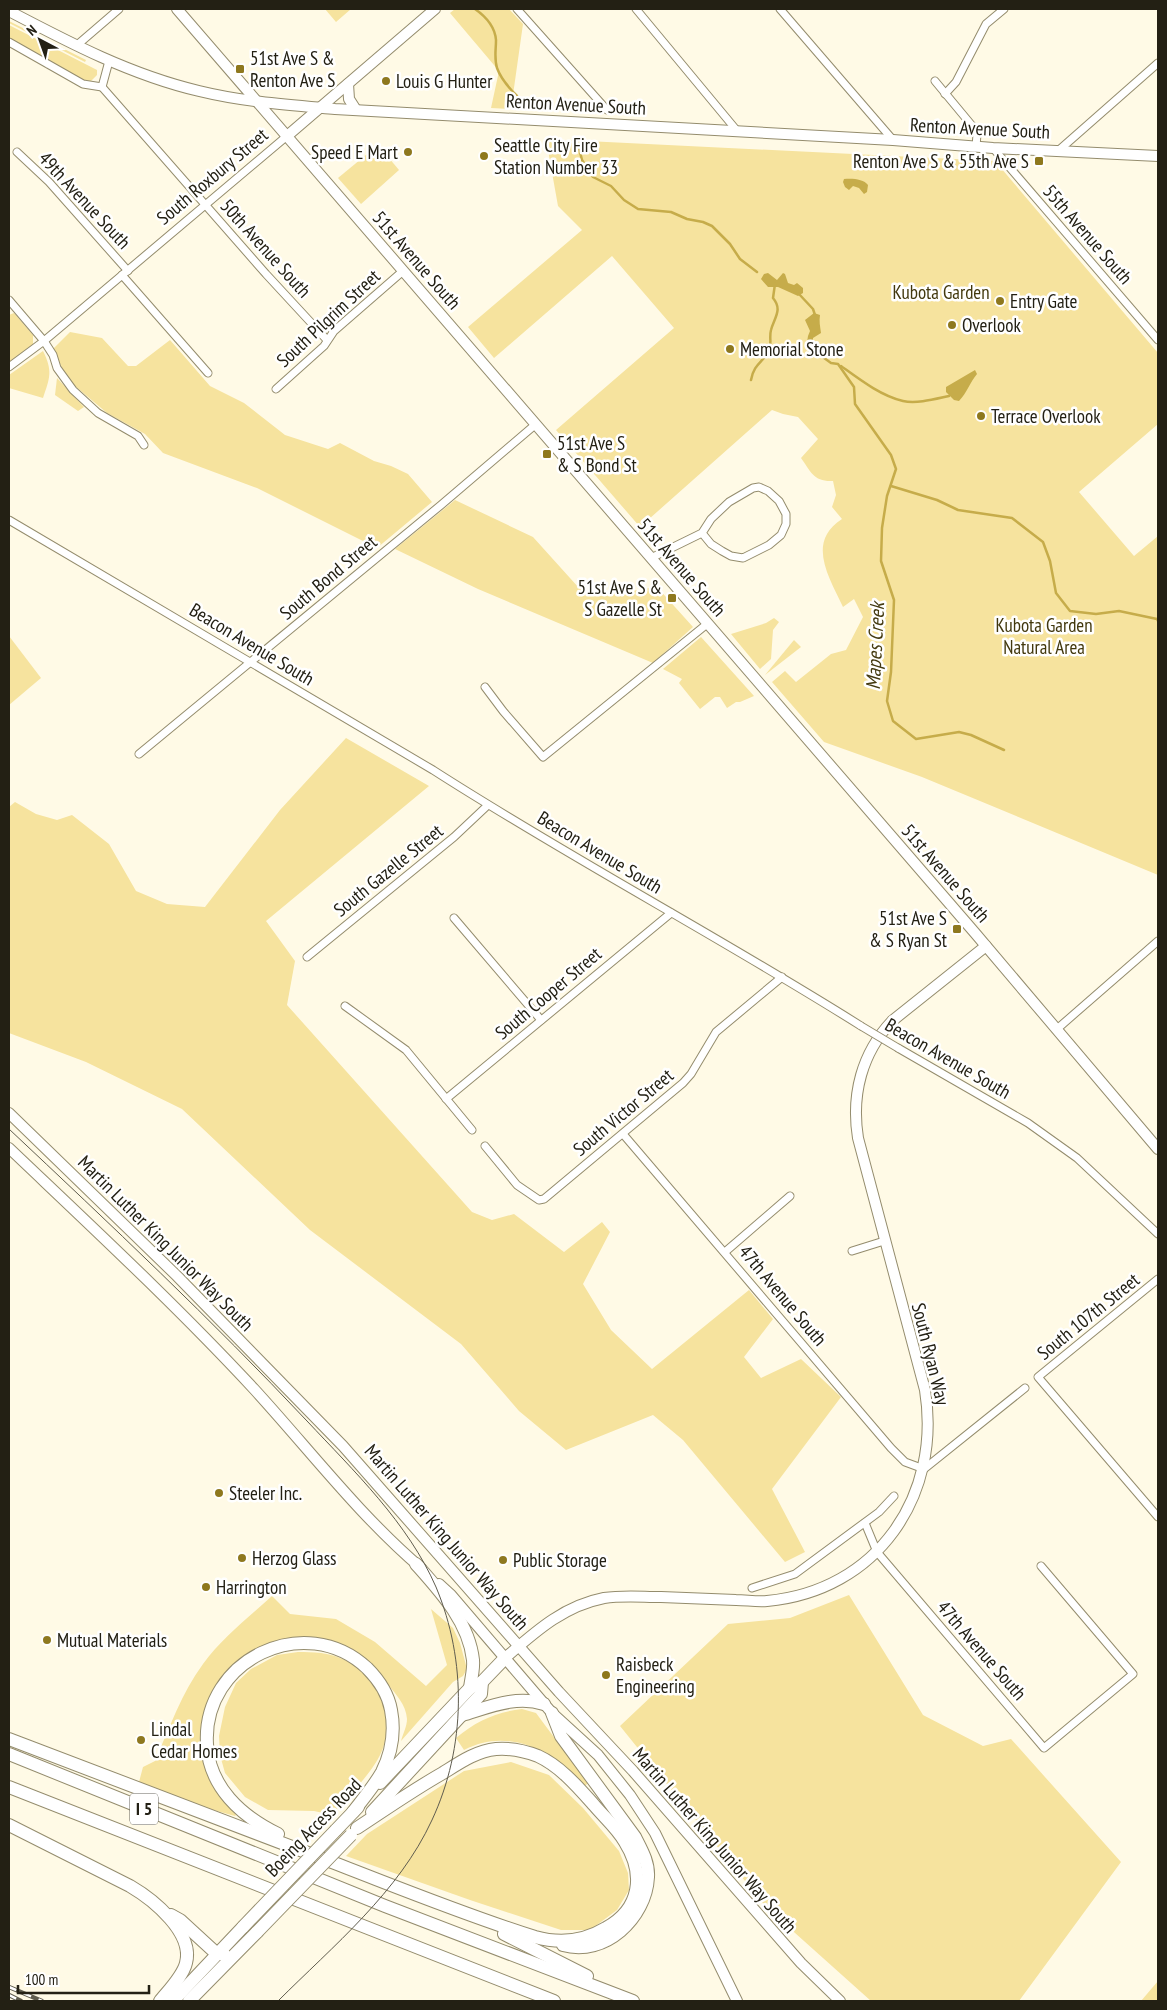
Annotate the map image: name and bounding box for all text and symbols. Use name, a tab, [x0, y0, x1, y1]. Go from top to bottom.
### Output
north arrow	[15, 15, 65, 65]
text: N	[23, 21, 40, 39]
place label: 51st Ave S & Renton Ave S	[250, 46, 335, 92]
marker: 51st Ave S & Renton Ave S	[234, 63, 246, 75]
place label: Louis G Hunter	[396, 69, 493, 93]
marker: Louis G Hunter	[380, 75, 392, 87]
street label: Renton Avenue South	[505, 88, 647, 120]
street label: Renton Avenue South	[909, 112, 1051, 144]
street label: South Roxbury Street	[151, 122, 273, 230]
place label: Seattle City Fire Station Number 33	[494, 133, 618, 179]
place label: Speed E Mart	[311, 140, 399, 164]
street label: 49th Avenue South	[34, 146, 136, 254]
marker: Speed E Mart	[402, 146, 414, 158]
place label: Renton Ave S & 55th Ave S	[853, 149, 1029, 173]
marker: Seattle City Fire Station Number 33	[478, 150, 490, 162]
marker: Renton Ave S & 55th Ave S	[1033, 155, 1045, 167]
street label: 55th Avenue South	[1038, 179, 1138, 289]
street label: 50th Avenue South	[215, 194, 317, 302]
street label: 51st Avenue South	[368, 206, 466, 314]
street label: South Pilgrim Street	[271, 263, 385, 372]
park label: Kubota Garden	[892, 280, 990, 304]
place label: Entry Gate	[1010, 289, 1078, 313]
marker: Entry Gate	[994, 295, 1006, 307]
place label: Overlook	[962, 313, 1021, 337]
marker: Overlook	[946, 319, 958, 331]
place label: Memorial Stone	[740, 337, 844, 361]
marker: Memorial Stone	[724, 343, 736, 355]
place label: Terrace Overlook	[991, 404, 1101, 428]
marker: Terrace Overlook	[975, 410, 987, 422]
place label: 51st Ave S & S Bond St	[557, 431, 638, 477]
marker: 51st Ave S & S Bond St	[541, 448, 553, 460]
street label: 51st Avenue South	[633, 513, 731, 621]
street label: South Bond Street	[275, 529, 382, 625]
place label: 51st Ave S & S Gazelle St	[577, 575, 663, 621]
marker: 51st Ave S & S Gazelle St	[666, 592, 678, 604]
street label: Beacon Avenue South	[185, 597, 319, 691]
water label: Mapes Creek	[860, 600, 890, 690]
park label: Kubota Garden Natural Area	[995, 613, 1093, 659]
street label: Beacon Avenue South	[533, 805, 667, 899]
street label: South Gazelle Street	[329, 818, 448, 921]
street label: 51st Avenue South	[897, 819, 995, 927]
place label: 51st Ave S & S Ryan St	[869, 906, 948, 952]
marker: 51st Ave S & S Ryan St	[951, 923, 963, 935]
street label: South Cooper Street	[490, 941, 607, 1044]
street label: Beacon Avenue South	[881, 1012, 1015, 1104]
street label: South Victor Street	[568, 1063, 679, 1161]
street label: Martin Luther King Junior Way South	[73, 1150, 259, 1336]
street label: 47th Avenue South	[734, 1240, 832, 1350]
street label: South 107th Street	[1032, 1267, 1145, 1365]
street label: South Ryan Way	[907, 1300, 955, 1408]
street label: Martin Luther King Junior Way South	[360, 1439, 534, 1635]
place label: Steeler Inc.	[229, 1481, 302, 1505]
marker: Steeler Inc.	[213, 1487, 225, 1499]
place label: Herzog Glass	[252, 1546, 337, 1570]
place label: Public Storage	[513, 1548, 607, 1572]
marker: Herzog Glass	[236, 1552, 248, 1564]
marker: Public Storage	[497, 1554, 509, 1566]
place label: Harrington	[216, 1575, 287, 1599]
marker: Harrington	[200, 1581, 212, 1593]
street label: 47th Avenue South	[932, 1595, 1032, 1705]
place label: Mutual Materials	[57, 1628, 167, 1652]
marker: Mutual Materials	[41, 1634, 53, 1646]
place label: Raisbeck Engineering	[616, 1652, 695, 1698]
marker: Raisbeck Engineering	[600, 1669, 612, 1681]
place label: Lindal Cedar Homes	[151, 1717, 237, 1763]
marker: Lindal Cedar Homes	[135, 1734, 147, 1746]
street label: Martin Luther King Junior Way South	[628, 1742, 802, 1938]
street label: Boeing Access Road	[260, 1773, 366, 1881]
road number: I 5	[130, 1794, 158, 1825]
scale bar	[18, 1962, 149, 1994]
text: 100 m	[25, 1970, 58, 1989]

